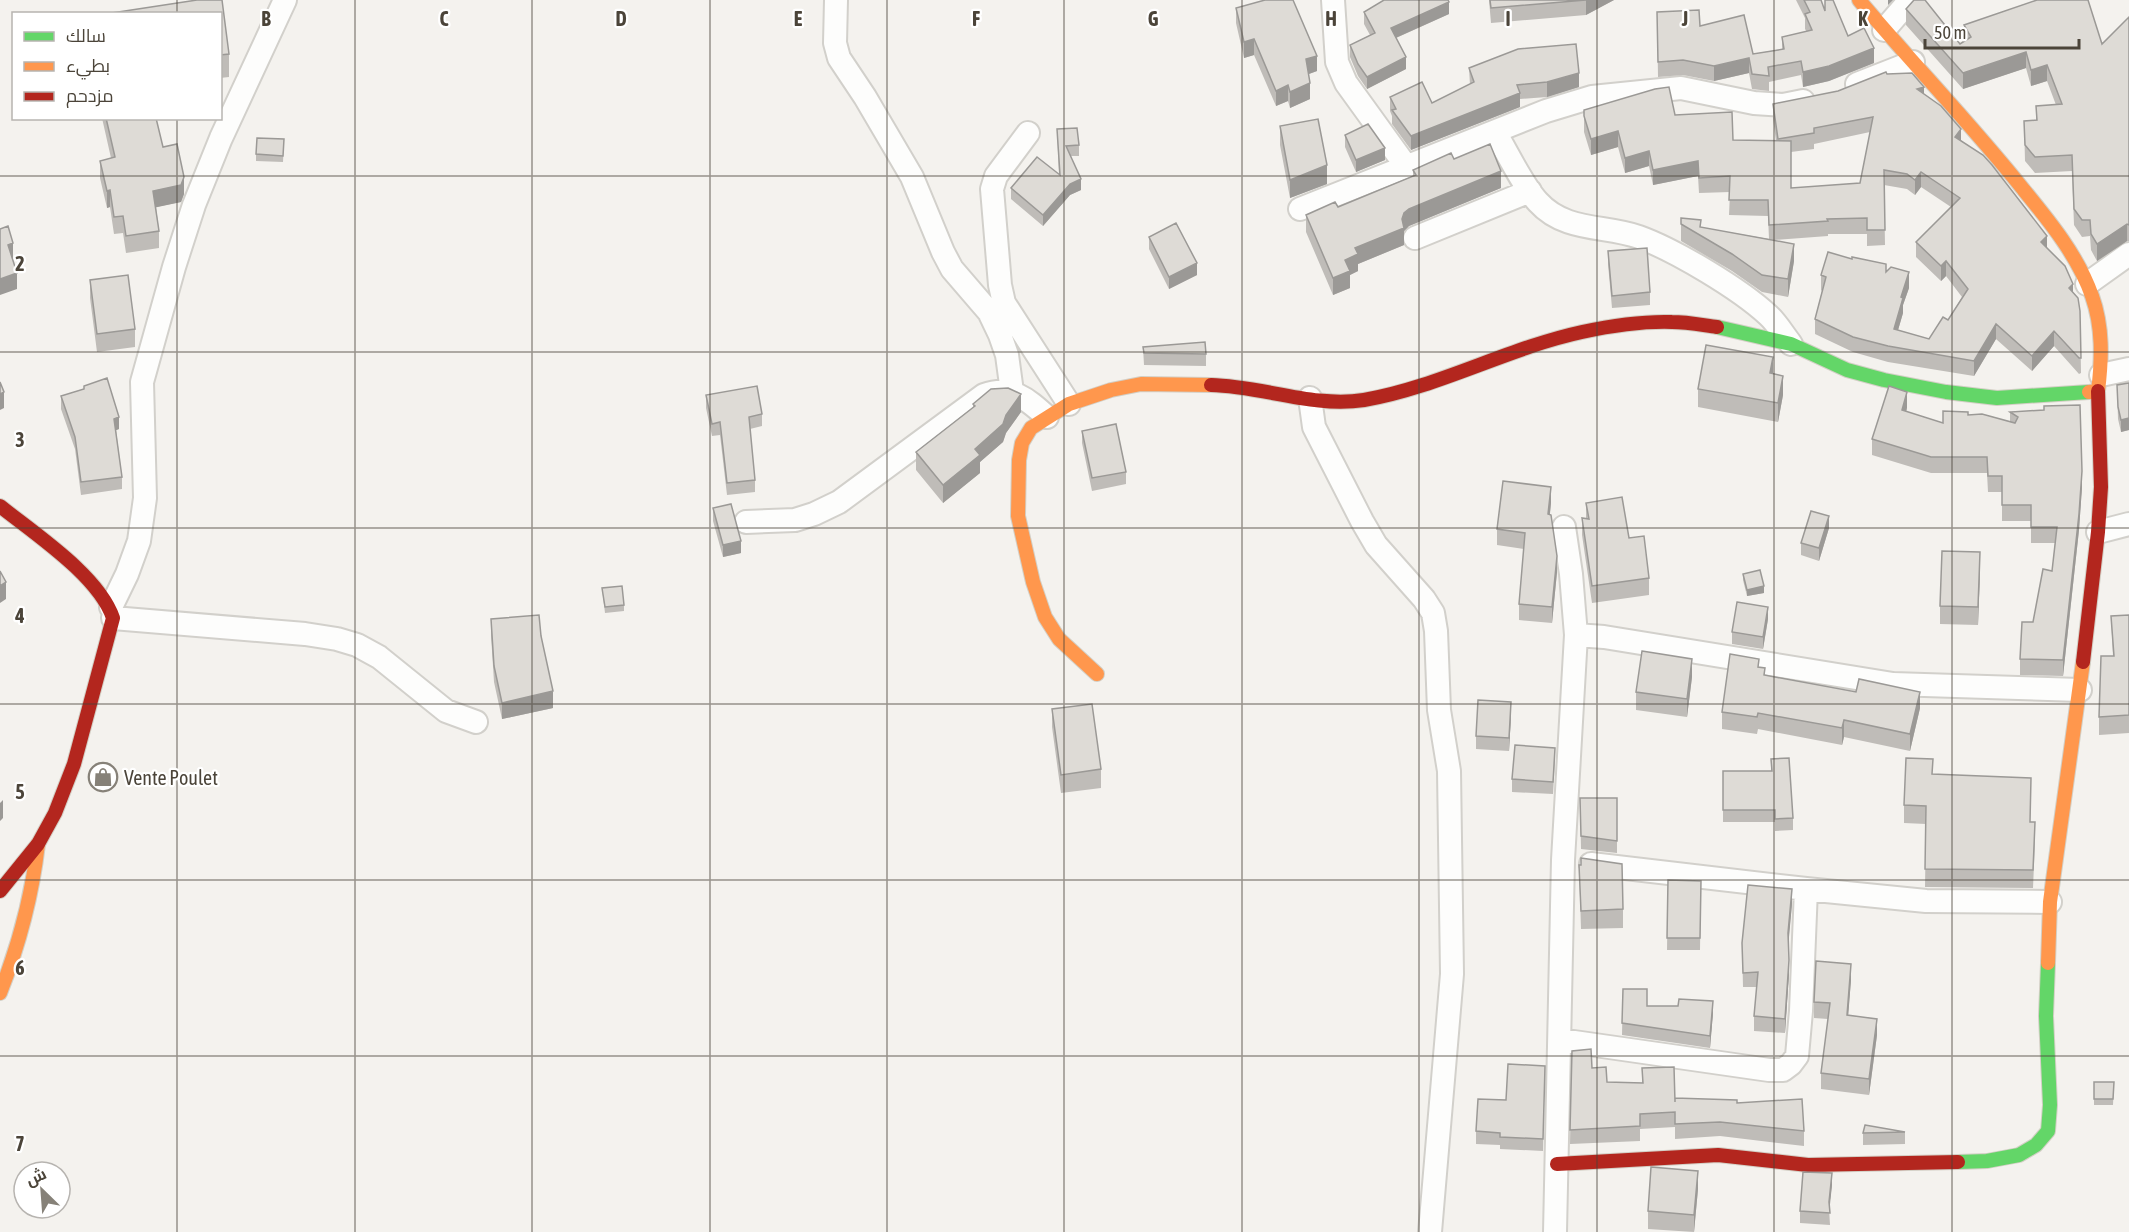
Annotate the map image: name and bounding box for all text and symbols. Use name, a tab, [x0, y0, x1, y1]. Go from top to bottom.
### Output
text: B	[261, 7, 271, 30]
text: C	[440, 7, 449, 30]
text: D	[615, 7, 627, 30]
text: E	[794, 7, 803, 30]
text: F	[972, 7, 980, 30]
text: G	[1148, 7, 1159, 30]
text: H	[1325, 7, 1337, 30]
text: I	[1505, 7, 1511, 30]
text: J	[1681, 7, 1688, 30]
text: K	[1858, 7, 1868, 30]
legend	[12, 12, 222, 120]
scale bar	[1925, 12, 2080, 50]
text: 50 m	[1934, 22, 1966, 43]
text: سالك	[66, 25, 106, 46]
text: بطيء	[66, 55, 110, 80]
text: مزدحم	[66, 85, 114, 108]
text: 2	[15, 252, 25, 275]
text: 3	[15, 428, 25, 451]
text: 4	[14, 604, 25, 627]
shop icon: Vente Poulet	[87, 761, 119, 793]
place label: Vente Poulet	[124, 766, 218, 789]
text: 5	[15, 780, 25, 803]
text: 6	[15, 956, 25, 979]
text: 7	[15, 1132, 25, 1155]
north arrow	[12, 1160, 72, 1220]
text: ش	[23, 1164, 49, 1190]

